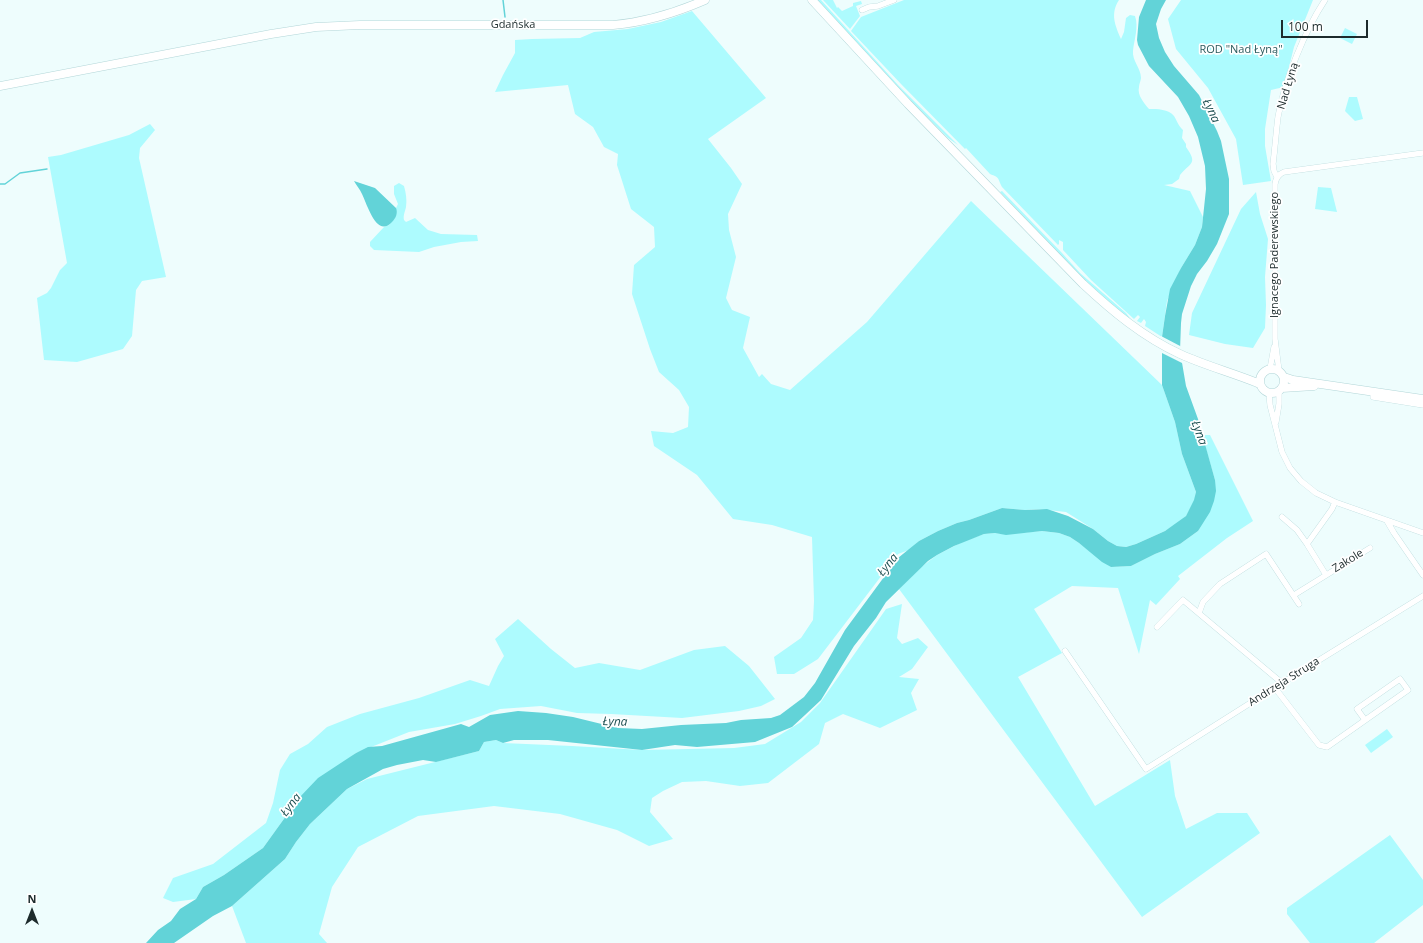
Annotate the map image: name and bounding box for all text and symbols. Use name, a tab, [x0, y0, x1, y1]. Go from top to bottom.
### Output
scale bar	[1283, 12, 1370, 38]
street label: Gdańska	[491, 18, 535, 32]
text: 100 m	[1288, 18, 1323, 35]
park label: ROD "Nad Łyną"	[1199, 43, 1283, 57]
street label: Nad Łyną	[1275, 61, 1301, 111]
water label: Łyna	[1199, 97, 1223, 125]
street label: Ignacego Paderewskiego	[1268, 192, 1282, 318]
water label: Łyna	[1188, 419, 1210, 447]
street label: Zakole	[1330, 546, 1366, 576]
water label: Łyna	[875, 551, 901, 579]
street label: Andrzeja Struga	[1246, 655, 1322, 709]
water label: Łyna	[602, 714, 628, 730]
water label: Łyna	[278, 791, 304, 819]
north arrow	[12, 891, 52, 931]
text: N	[28, 891, 36, 906]

